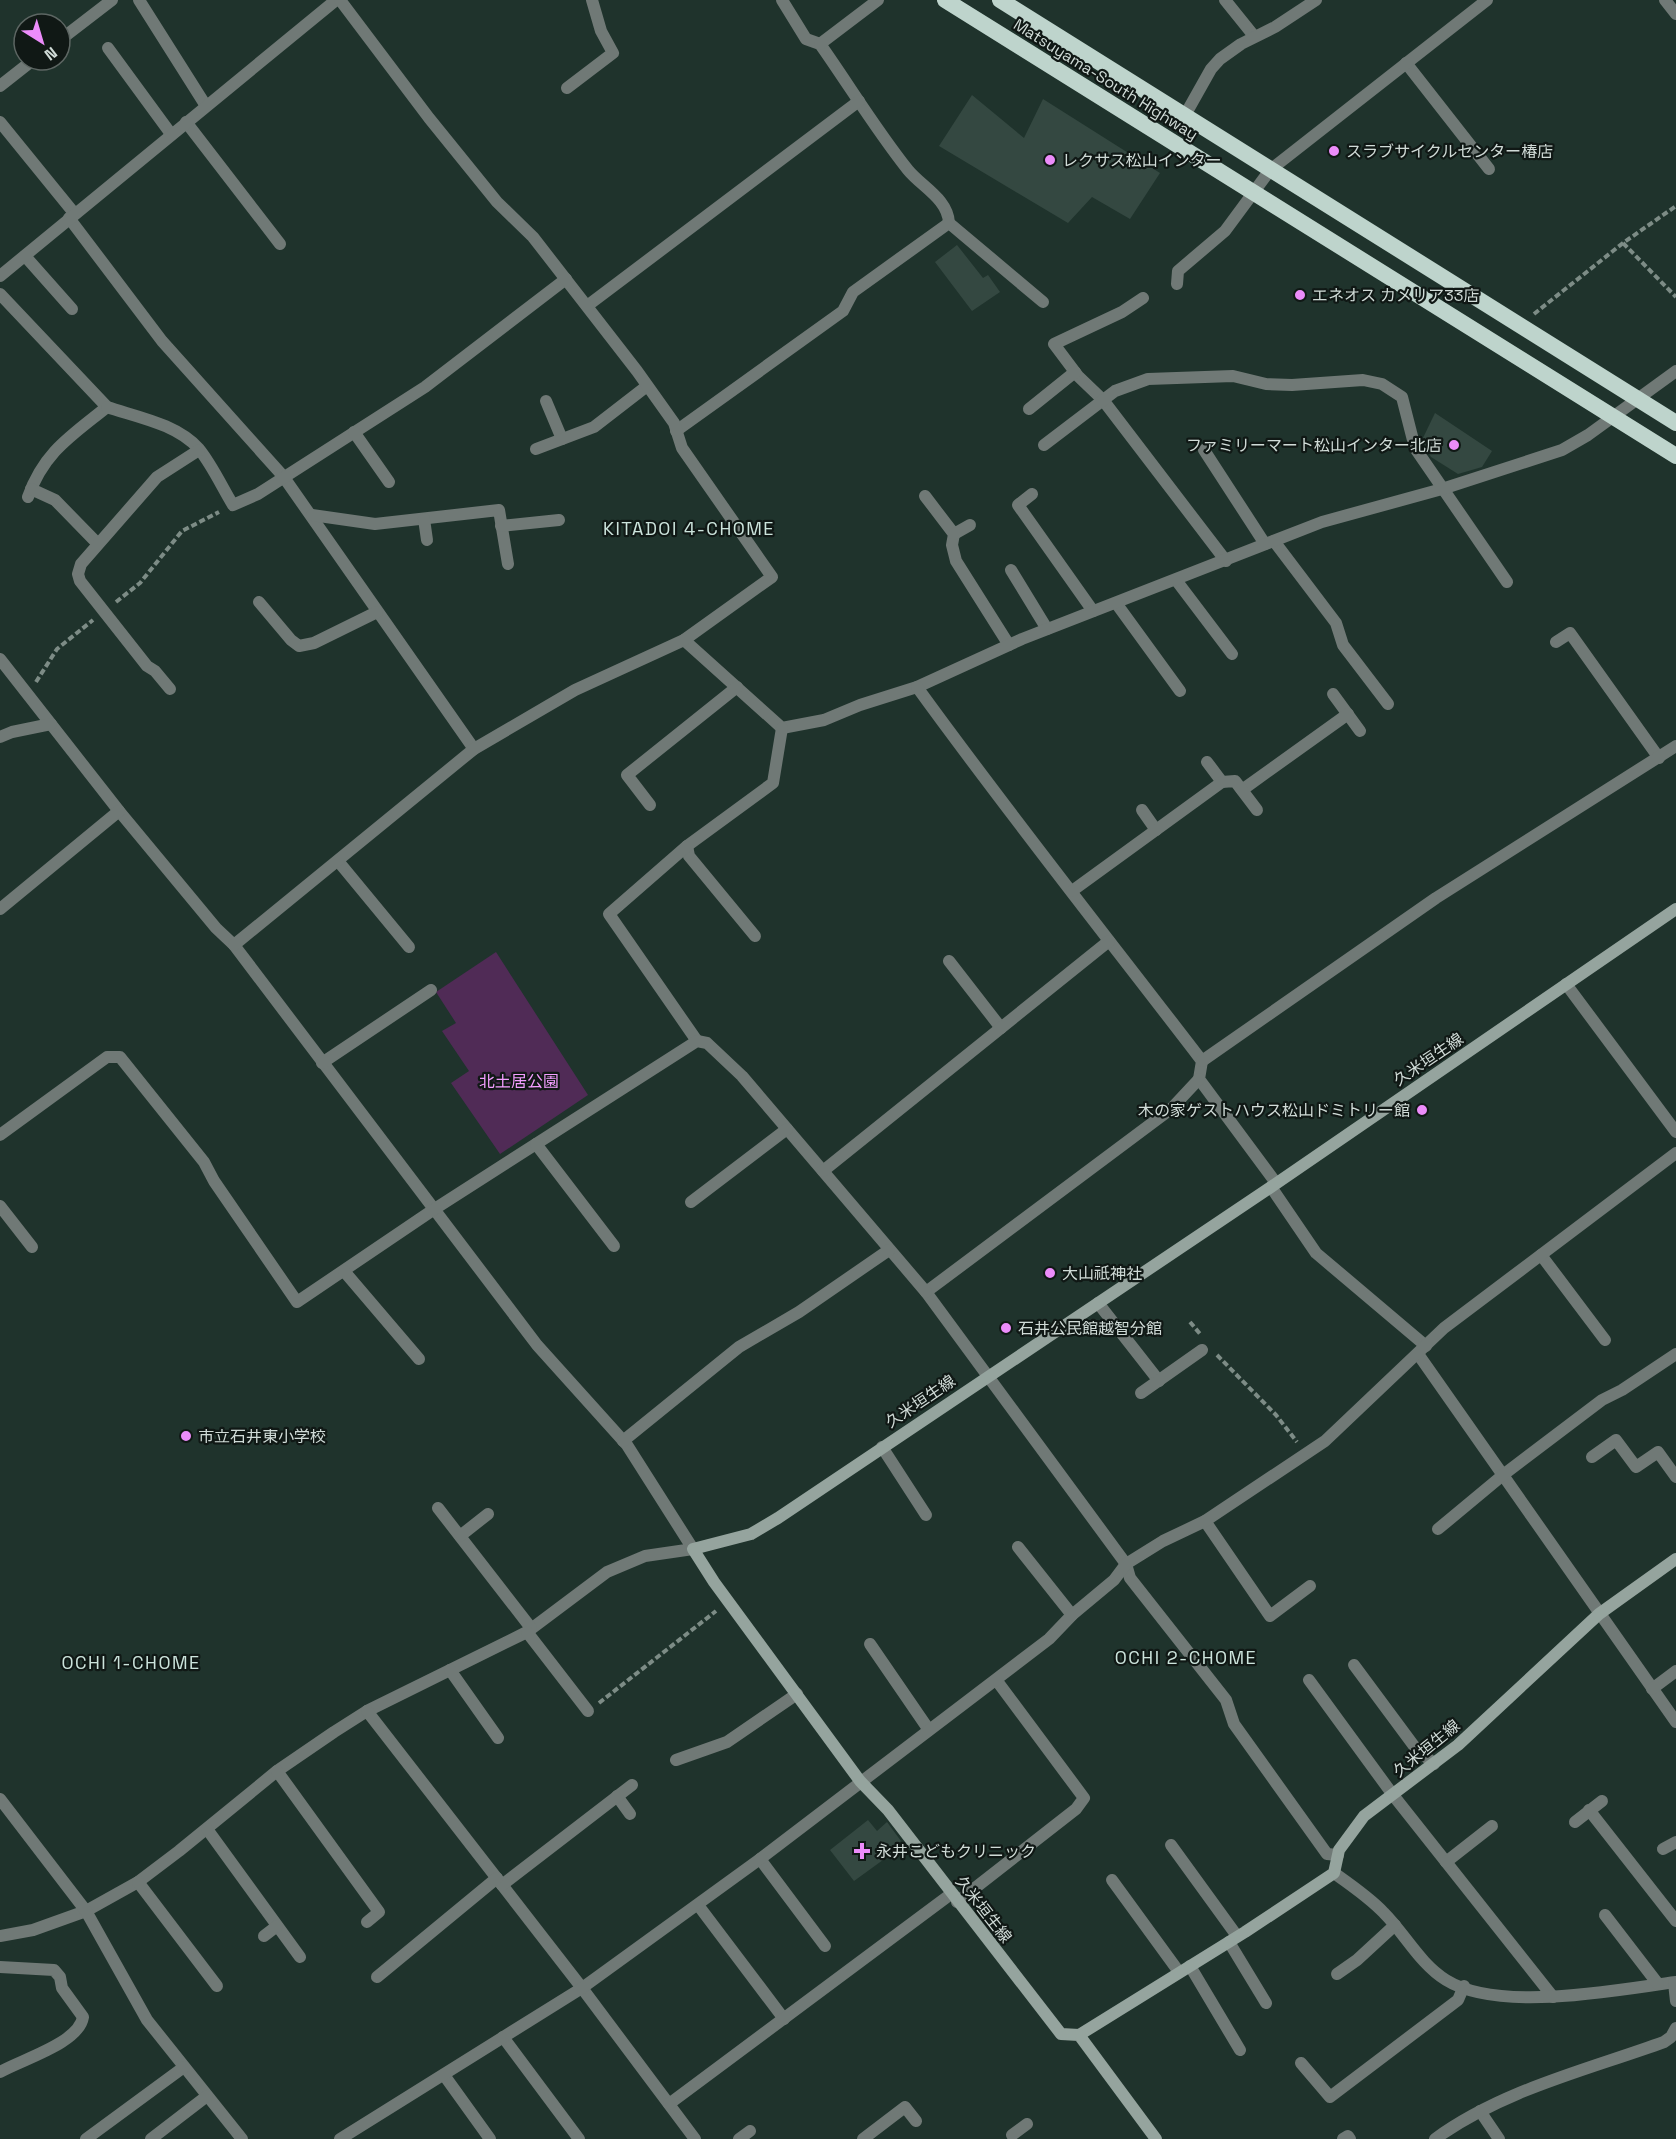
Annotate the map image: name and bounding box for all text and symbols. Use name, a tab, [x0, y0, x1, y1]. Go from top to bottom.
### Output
north arrow	[12, 12, 72, 72]
street label: Matsuyama-South Highway	[1009, 14, 1202, 145]
text: N	[40, 42, 61, 65]
place label: スラブサイクルセンター椿店	[1346, 141, 1553, 162]
marker: スラブサイクルセンター椿店	[1327, 144, 1341, 158]
place label: レクサス松山インター	[1062, 150, 1222, 171]
marker: レクサス松山インター	[1043, 153, 1057, 167]
place label: エネオス カメリア33店	[1312, 285, 1479, 306]
marker: エネオス カメリア33店	[1293, 288, 1307, 302]
place label: ファミリーマート松山インター北店	[1186, 435, 1442, 456]
marker: ファミリーマート松山インター北店	[1447, 438, 1461, 452]
district label: KITADOI 4-CHOME	[603, 517, 775, 540]
street label: 久米垣生線	[1389, 1028, 1467, 1090]
park label: 北土居公園	[479, 1071, 559, 1092]
place label: 木の家ゲストハウス松山ドミトリー館	[1138, 1100, 1410, 1121]
marker: 木の家ゲストハウス松山ドミトリー館	[1415, 1103, 1429, 1117]
place label: 大山祇神社	[1062, 1263, 1142, 1284]
marker: 大山祇神社	[1043, 1266, 1057, 1280]
place label: 石井公民館越智分館	[1018, 1318, 1162, 1339]
marker: 石井公民館越智分館	[999, 1321, 1013, 1335]
street label: 久米垣生線	[881, 1370, 959, 1432]
place label: 市立石井東小学校	[198, 1426, 326, 1447]
marker: 市立石井東小学校	[179, 1429, 193, 1443]
district label: OCHI 2-CHOME	[1115, 1646, 1257, 1669]
district label: OCHI 1-CHOME	[61, 1651, 201, 1674]
street label: 久米垣生線	[1389, 1715, 1464, 1782]
place label: 永井こどもクリニック	[876, 1841, 1036, 1862]
marker: 永井こどもクリニック	[853, 1842, 871, 1860]
street label: 久米垣生線	[951, 1871, 1017, 1947]

